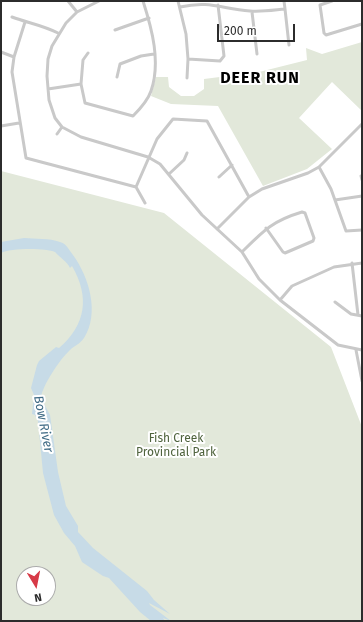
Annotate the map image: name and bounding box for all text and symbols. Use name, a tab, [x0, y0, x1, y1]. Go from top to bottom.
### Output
scale bar	[219, 16, 297, 42]
text: 200 m	[224, 24, 257, 38]
district label: DEER RUN	[220, 69, 300, 89]
water label: Bow River	[30, 394, 56, 454]
park label: Fish Creek Provincial Park	[136, 432, 216, 460]
north arrow	[16, 566, 56, 606]
text: N	[33, 590, 43, 604]

